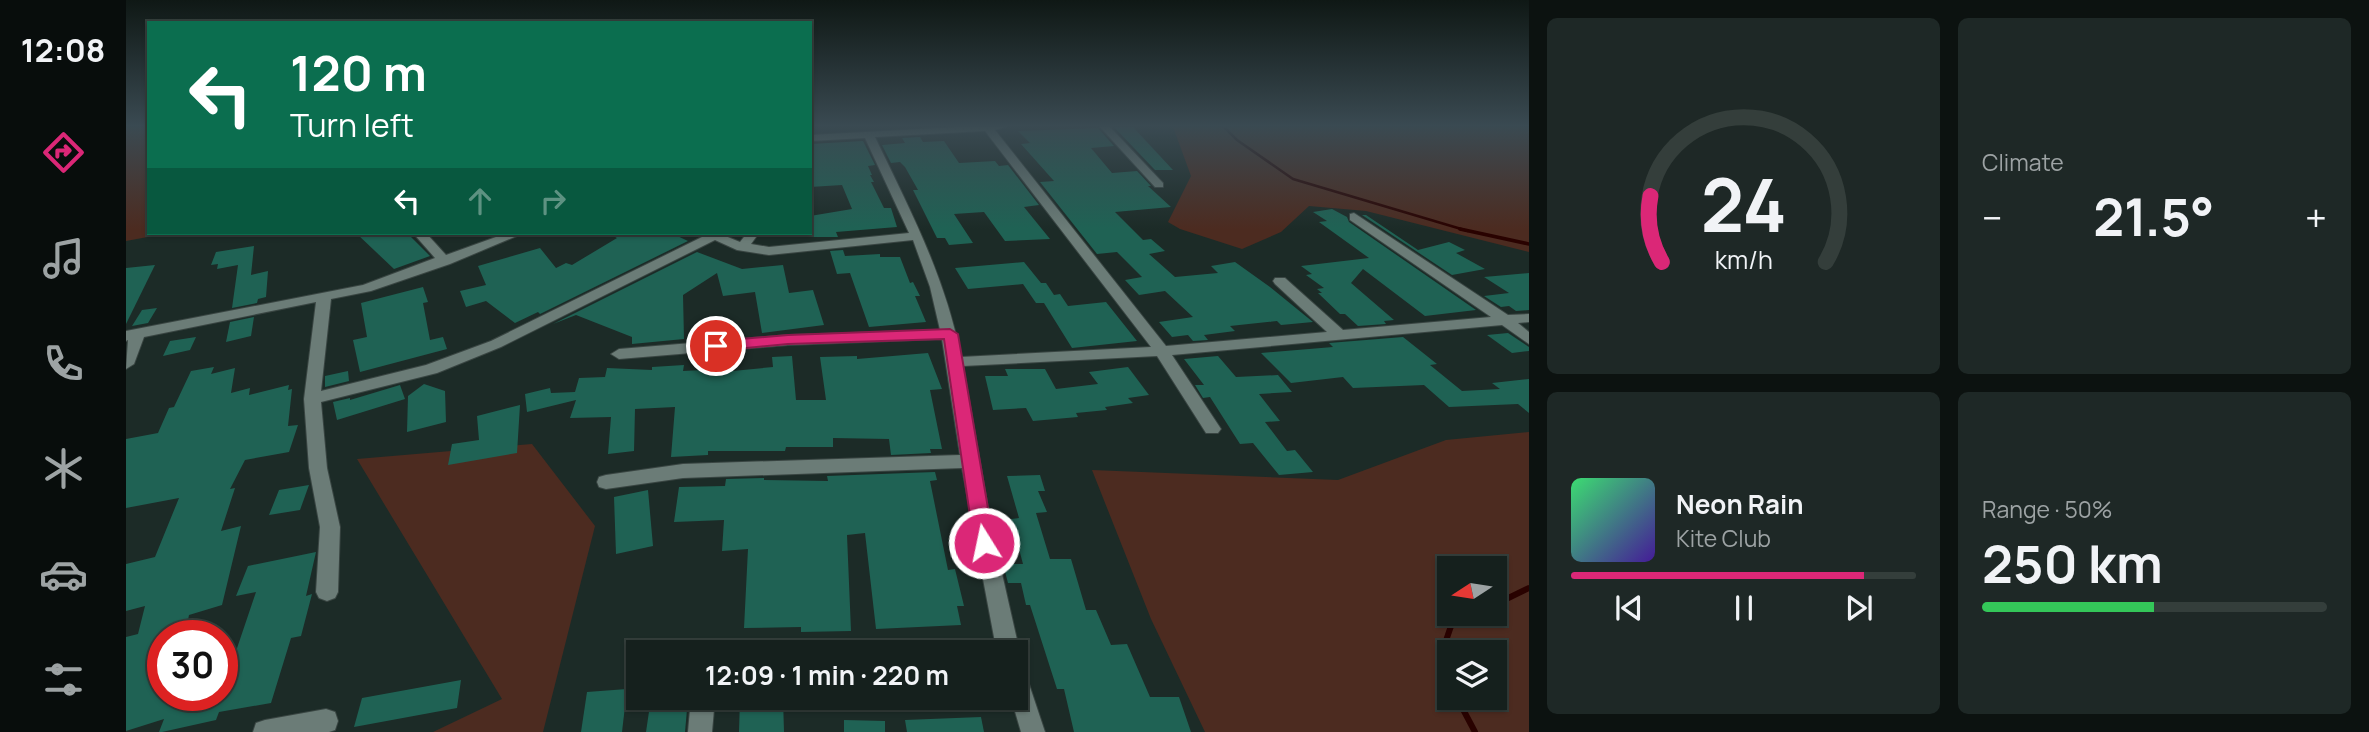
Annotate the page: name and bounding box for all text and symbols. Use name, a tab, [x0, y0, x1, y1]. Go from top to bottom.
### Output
text: 12:08	[21, 28, 105, 72]
text: 120 m	[290, 39, 427, 106]
icon: left	[175, 49, 266, 140]
text: Turn left	[290, 103, 414, 147]
icon: directions	[39, 128, 88, 177]
text: Climate	[1982, 146, 2064, 178]
text: 24	[1700, 154, 1787, 254]
text: 21.5°	[2093, 181, 2214, 252]
icon: left	[388, 182, 426, 220]
icon: ahead	[461, 182, 499, 220]
icon: right	[534, 182, 572, 220]
text: −	[1982, 191, 2003, 243]
text: +	[2305, 191, 2327, 243]
icon: music	[39, 234, 88, 283]
text: km/h	[1714, 242, 1773, 277]
pin	[686, 316, 746, 376]
icon: arrive	[697, 327, 735, 365]
icon: phone	[39, 339, 88, 388]
icon: climate	[39, 444, 88, 493]
text: Neon Rain	[1676, 486, 1804, 522]
text: Range · 50%	[1982, 493, 2112, 525]
position arrow	[947, 506, 1021, 580]
text: Kite Club	[1676, 522, 1771, 554]
text: 250 km	[1982, 528, 2163, 599]
icon: car	[39, 550, 88, 599]
north arrow	[1437, 556, 1507, 626]
map controls	[1437, 556, 1507, 710]
icon: previous	[1610, 589, 1648, 627]
icon: pause	[1725, 589, 1763, 627]
icon: next	[1840, 589, 1878, 627]
speed limit sign: 30	[147, 620, 238, 711]
button: layers	[1437, 640, 1507, 710]
icon: filters	[39, 655, 88, 704]
text: 12:09 · 1 min · 220 m	[705, 657, 949, 693]

